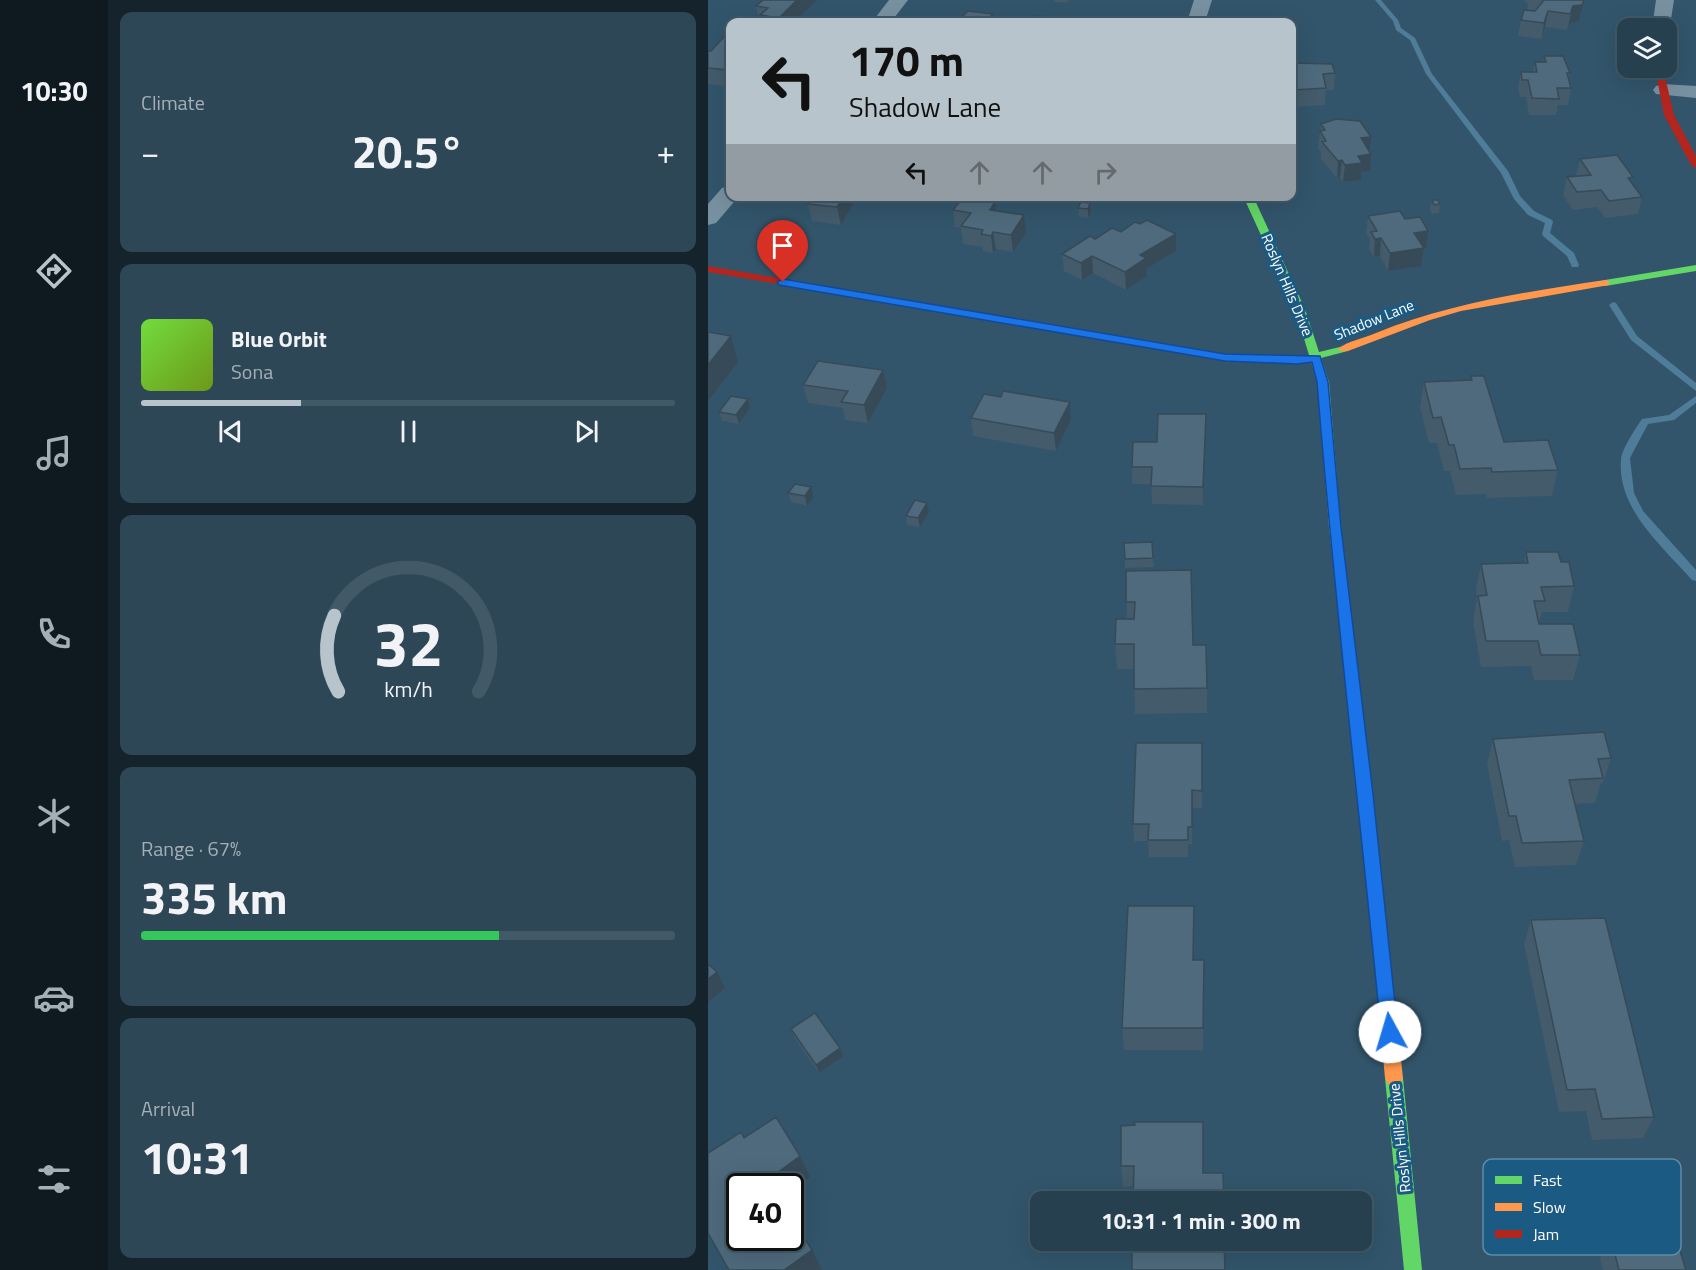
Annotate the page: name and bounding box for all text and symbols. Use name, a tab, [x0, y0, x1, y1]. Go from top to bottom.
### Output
map controls	[1617, 18, 1677, 78]
button: layers	[1617, 18, 1677, 78]
text: 170 m	[849, 28, 964, 92]
icon: left	[750, 42, 828, 120]
text: 10:30	[20, 70, 88, 111]
text: Shadow Lane	[849, 86, 1001, 127]
text: Climate	[141, 87, 205, 118]
text: 20.5°	[352, 117, 464, 185]
text: −	[141, 127, 159, 177]
text: +	[657, 127, 675, 177]
icon: left	[900, 156, 933, 189]
icon: ahead	[963, 156, 996, 189]
icon: ahead	[1026, 156, 1059, 189]
icon: right	[1089, 156, 1122, 189]
pin	[757, 220, 808, 282]
icon: arrive	[766, 229, 799, 262]
street label: Roslyn Hills Drive	[1255, 230, 1319, 340]
icon: directions	[33, 250, 75, 292]
street label: Shadow Lane	[1330, 293, 1417, 346]
text: Blue Orbit	[231, 322, 327, 356]
text: Sona	[231, 356, 273, 387]
icon: previous	[214, 415, 247, 448]
icon: pause	[392, 415, 425, 448]
icon: next	[570, 415, 603, 448]
icon: music	[33, 432, 75, 474]
text: 32	[373, 595, 443, 690]
icon: phone	[33, 613, 75, 655]
text: km/h	[384, 673, 432, 705]
icon: climate	[33, 795, 75, 837]
text: Range · 67%	[141, 833, 241, 864]
text: 335 km	[141, 863, 287, 931]
icon: car	[33, 977, 75, 1019]
position arrow	[1358, 1000, 1422, 1064]
street label: Roslyn Hills Drive	[1382, 1082, 1417, 1194]
text: Arrival	[141, 1093, 195, 1124]
text: 10:31	[141, 1123, 253, 1191]
icon: filters	[33, 1158, 75, 1200]
legend	[1483, 1159, 1681, 1255]
text: Fast	[1533, 1168, 1562, 1192]
speed limit sign: 40	[726, 1173, 804, 1251]
text: Slow	[1533, 1195, 1566, 1219]
text: 10:31 · 1 min · 300 m	[1101, 1204, 1301, 1238]
text: Jam	[1533, 1222, 1559, 1246]

